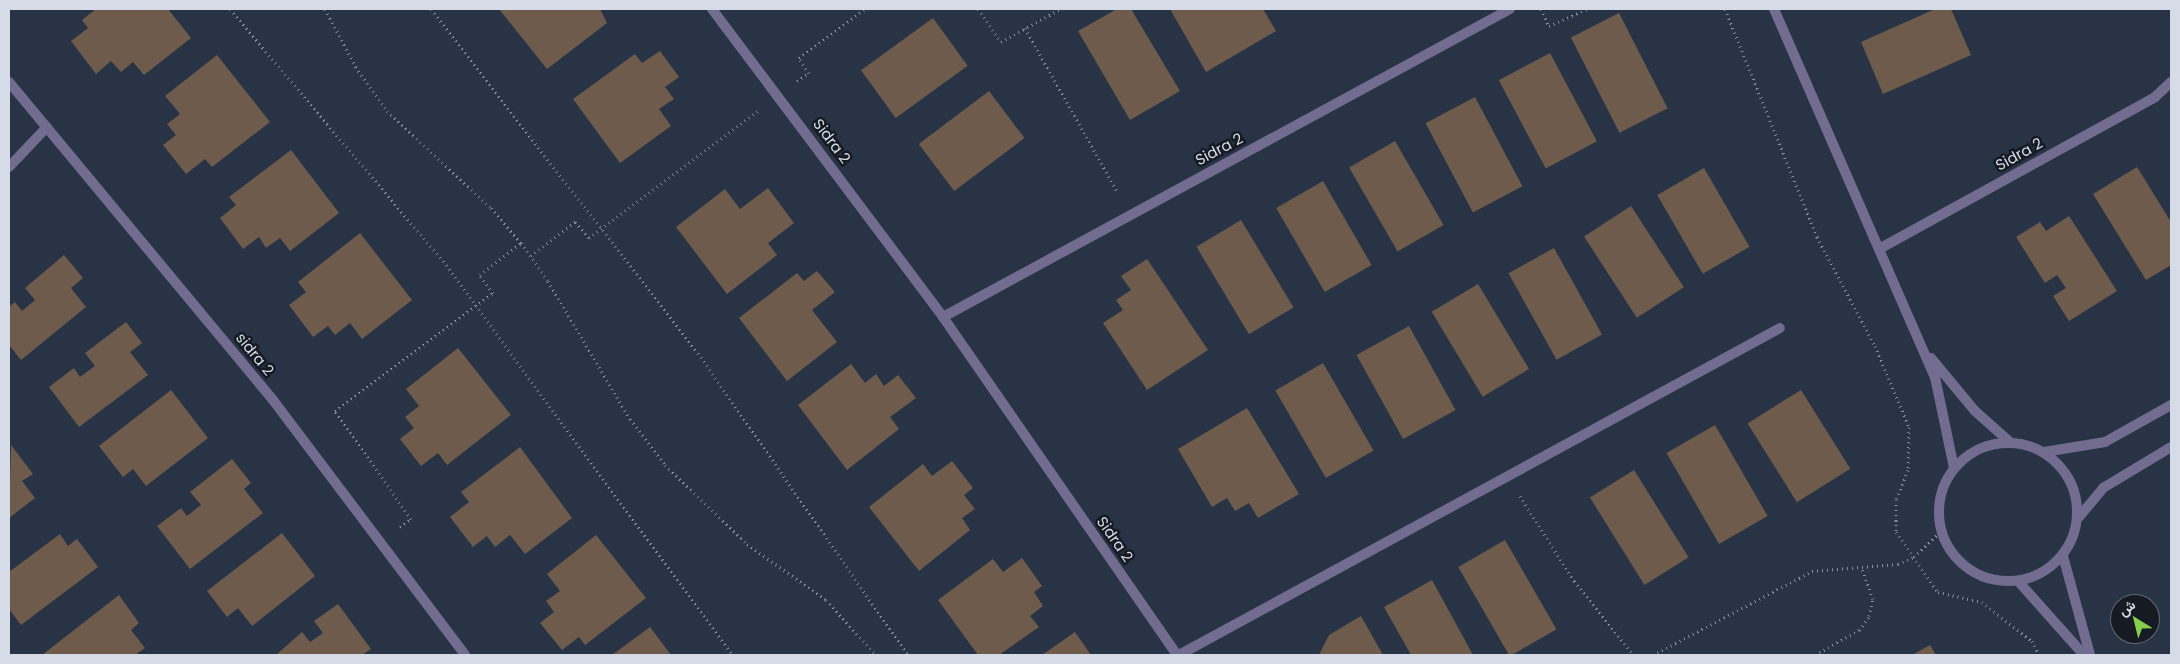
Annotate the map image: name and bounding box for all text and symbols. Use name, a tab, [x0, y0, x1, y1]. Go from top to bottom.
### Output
street label: Sidra 2	[809, 115, 855, 167]
street label: Sidra 2	[1192, 129, 1246, 169]
street label: Sidra 2	[1992, 134, 2046, 174]
street label: sidra 2	[232, 329, 278, 379]
street label: Sidra 2	[1093, 513, 1137, 565]
north arrow	[2110, 594, 2160, 644]
text: ش	[2114, 595, 2139, 621]

